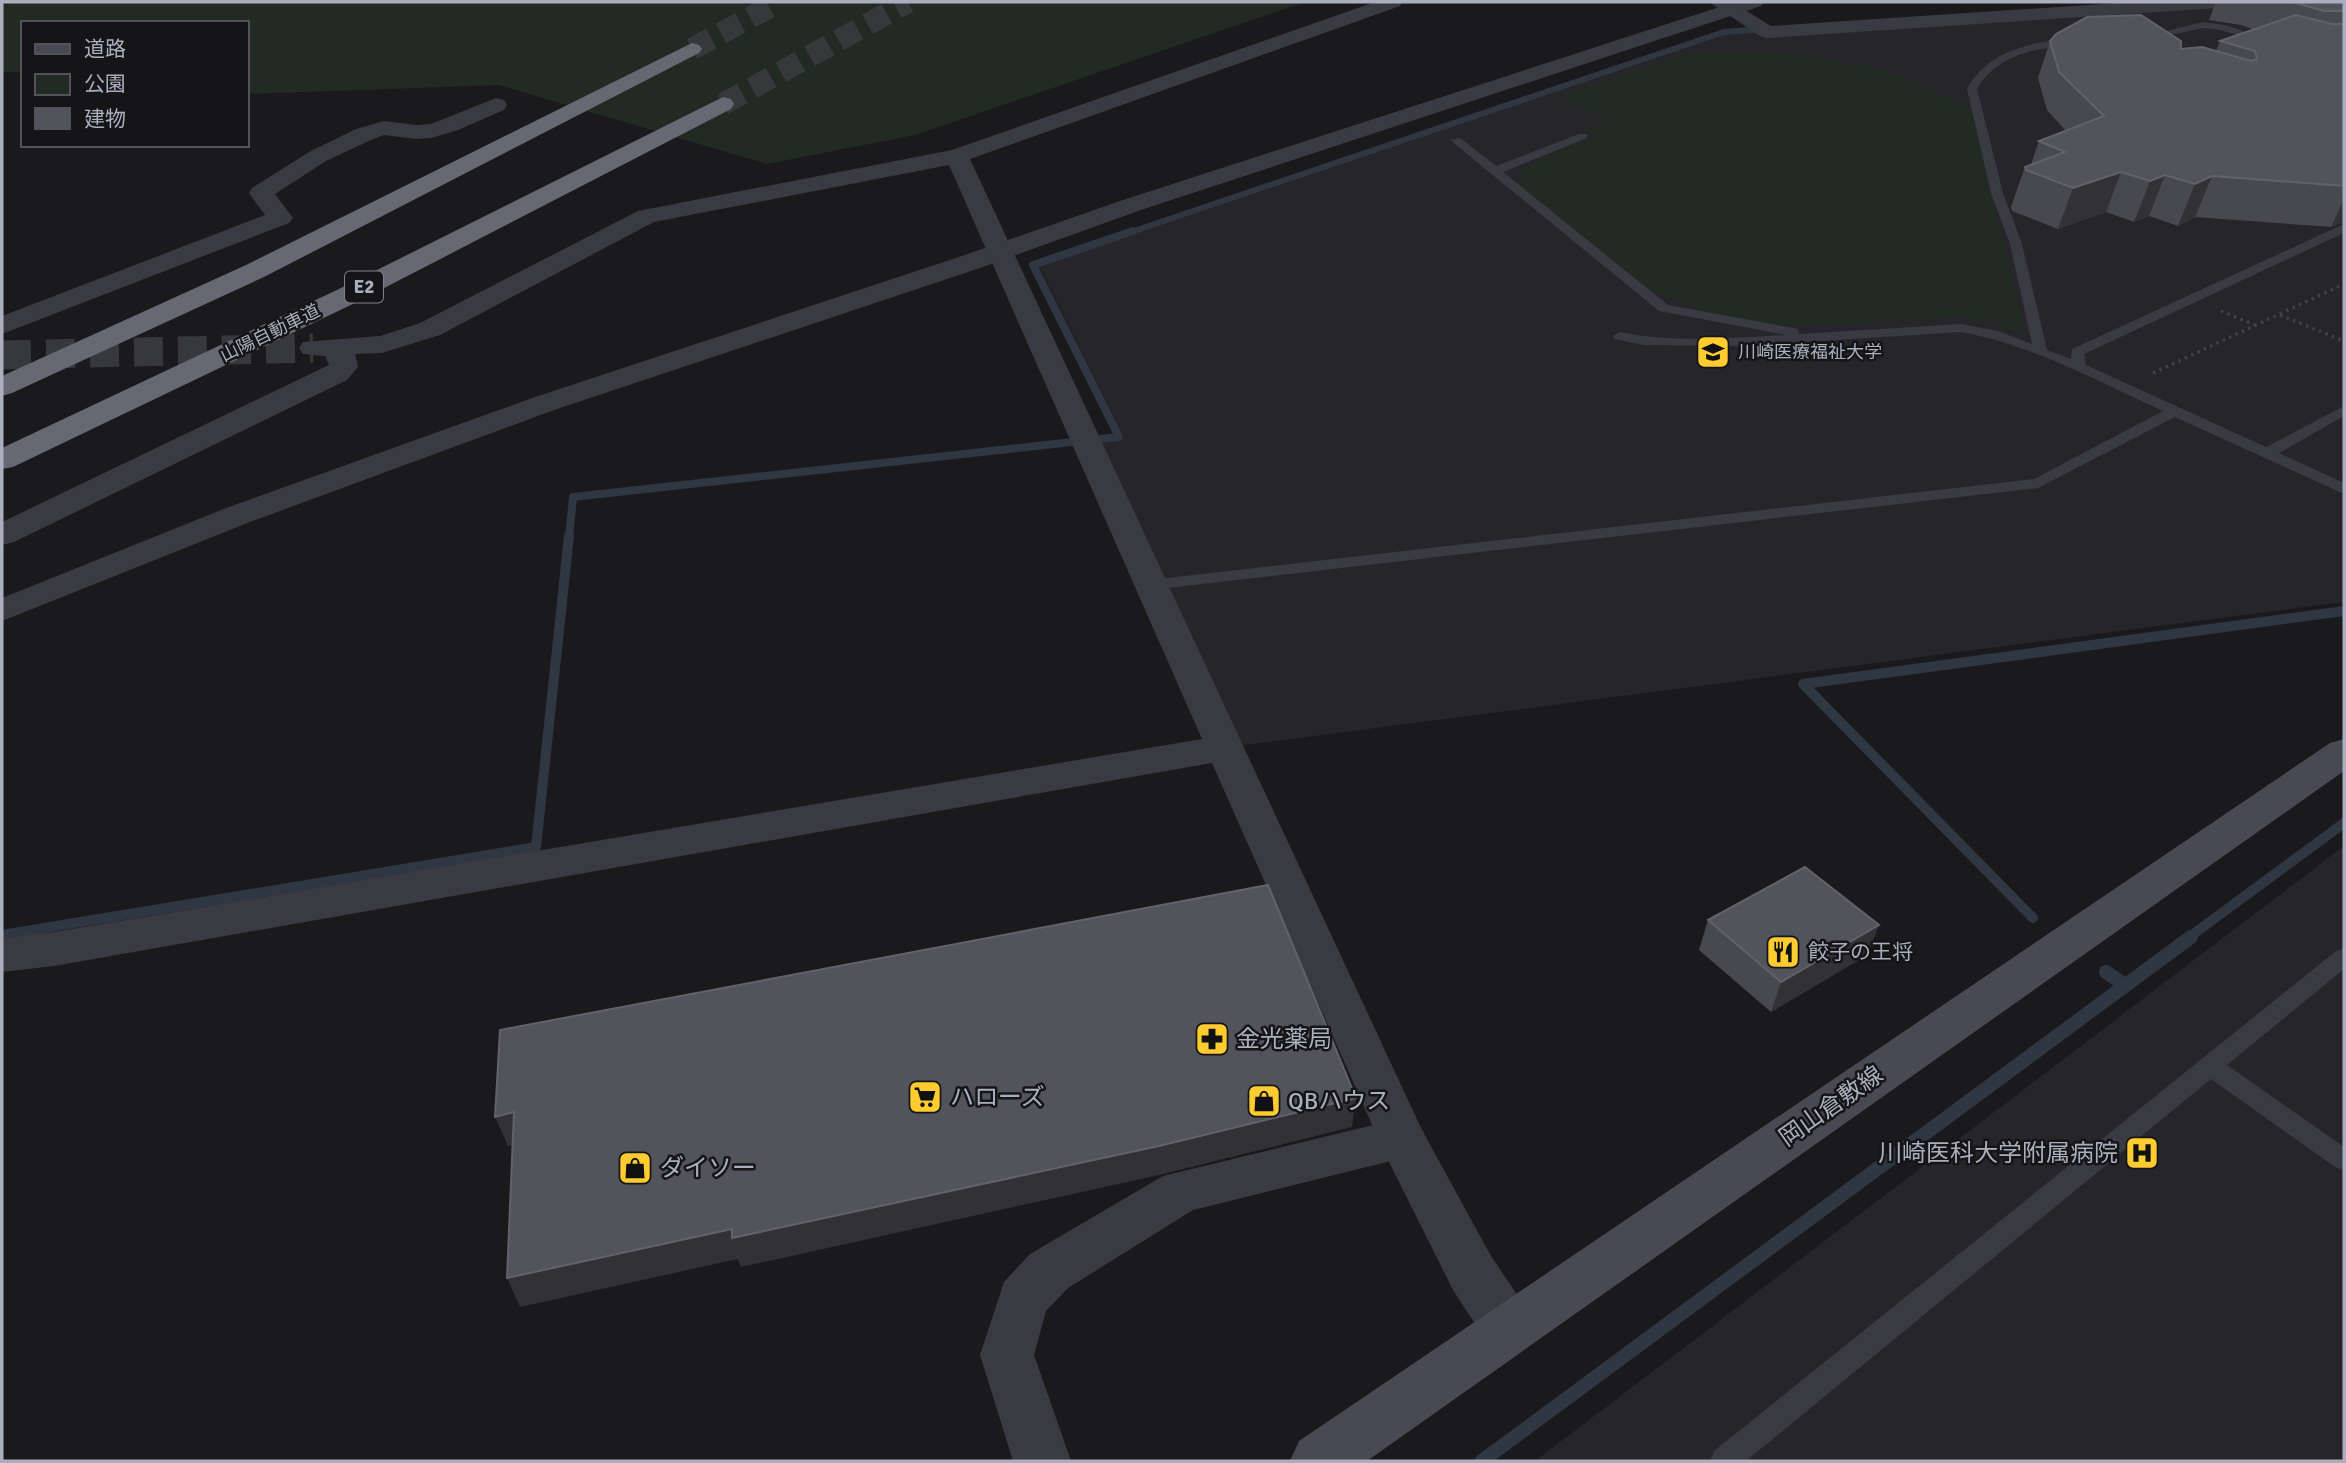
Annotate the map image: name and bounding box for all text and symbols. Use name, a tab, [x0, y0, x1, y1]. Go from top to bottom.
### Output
legend	[21, 21, 248, 147]
text: 道路	[84, 36, 126, 62]
text: 公園	[84, 71, 126, 97]
text: 建物	[84, 106, 126, 132]
road number: E2	[345, 272, 383, 302]
street label: 山陽自動車道	[217, 299, 323, 367]
school or university icon: 川崎医療福祉大学	[1694, 333, 1732, 371]
place label: 川崎医療福祉大学	[1738, 341, 1882, 363]
restaurant icon: 餃子の王将	[1764, 933, 1802, 971]
place label: 餃子の王将	[1808, 939, 1913, 965]
pharmacy icon: 金光薬局	[1193, 1020, 1231, 1058]
place label: 金光薬局	[1236, 1024, 1332, 1054]
street label: 岡山倉敷線	[1773, 1059, 1889, 1153]
supermarket icon: ハローズ	[906, 1078, 944, 1116]
place label: ハローズ	[950, 1082, 1045, 1112]
shop icon: QBハウス	[1245, 1082, 1283, 1120]
place label: QBハウス	[1288, 1086, 1390, 1116]
hospital icon: 川崎医科大学附属病院	[2123, 1134, 2161, 1172]
place label: 川崎医科大学附属病院	[1878, 1138, 2118, 1168]
shop icon: ダイソー	[616, 1149, 654, 1187]
place label: ダイソー	[660, 1153, 756, 1183]

